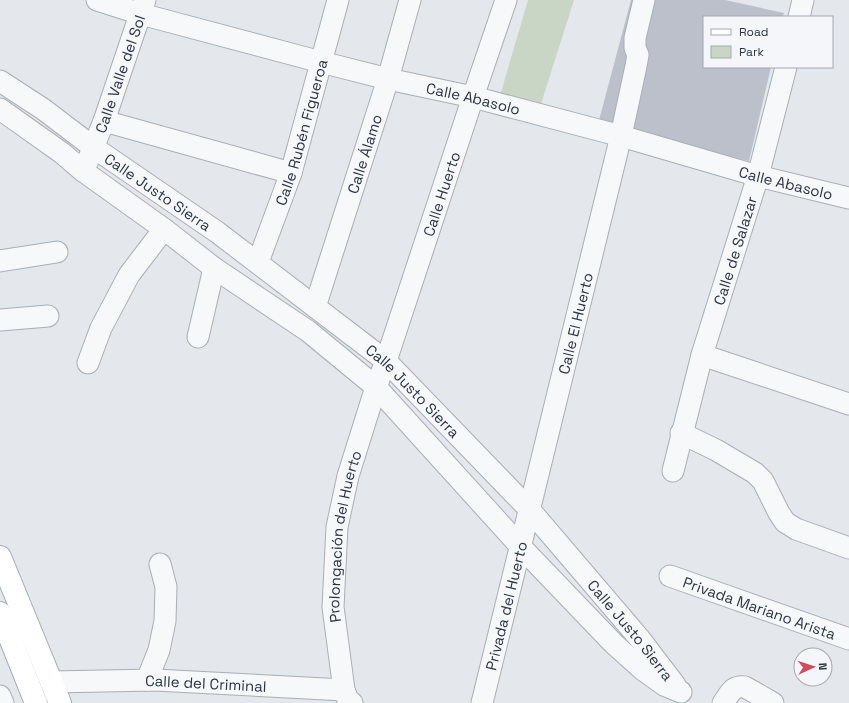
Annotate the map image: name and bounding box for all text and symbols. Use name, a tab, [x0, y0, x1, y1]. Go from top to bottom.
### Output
street label: Calle Valle del Sol	[91, 12, 149, 136]
legend	[703, 16, 833, 68]
text: Road	[739, 24, 768, 40]
text: Park	[739, 44, 764, 60]
street label: Calle Rubén Figueroa	[270, 56, 331, 208]
street label: Calle Abasolo	[425, 78, 522, 119]
street label: Calle Álamo	[343, 112, 386, 196]
street label: Calle Justo Sierra	[101, 148, 215, 235]
street label: Calle Huerto	[418, 149, 464, 238]
street label: Calle Abasolo	[737, 161, 835, 203]
street label: Calle de Salazar	[709, 193, 761, 307]
street label: Calle El Huerto	[554, 271, 597, 376]
street label: Calle Justo Sierra	[362, 340, 464, 442]
street label: Prolongación del Huerto	[323, 448, 365, 624]
street label: Privada del Huerto	[481, 539, 531, 672]
street label: Privada Mariano Arista	[681, 572, 839, 643]
street label: Calle Justo Sierra	[584, 576, 678, 685]
north arrow	[793, 647, 833, 687]
text: N	[816, 662, 830, 671]
street label: Calle del Criminal	[145, 671, 267, 695]

